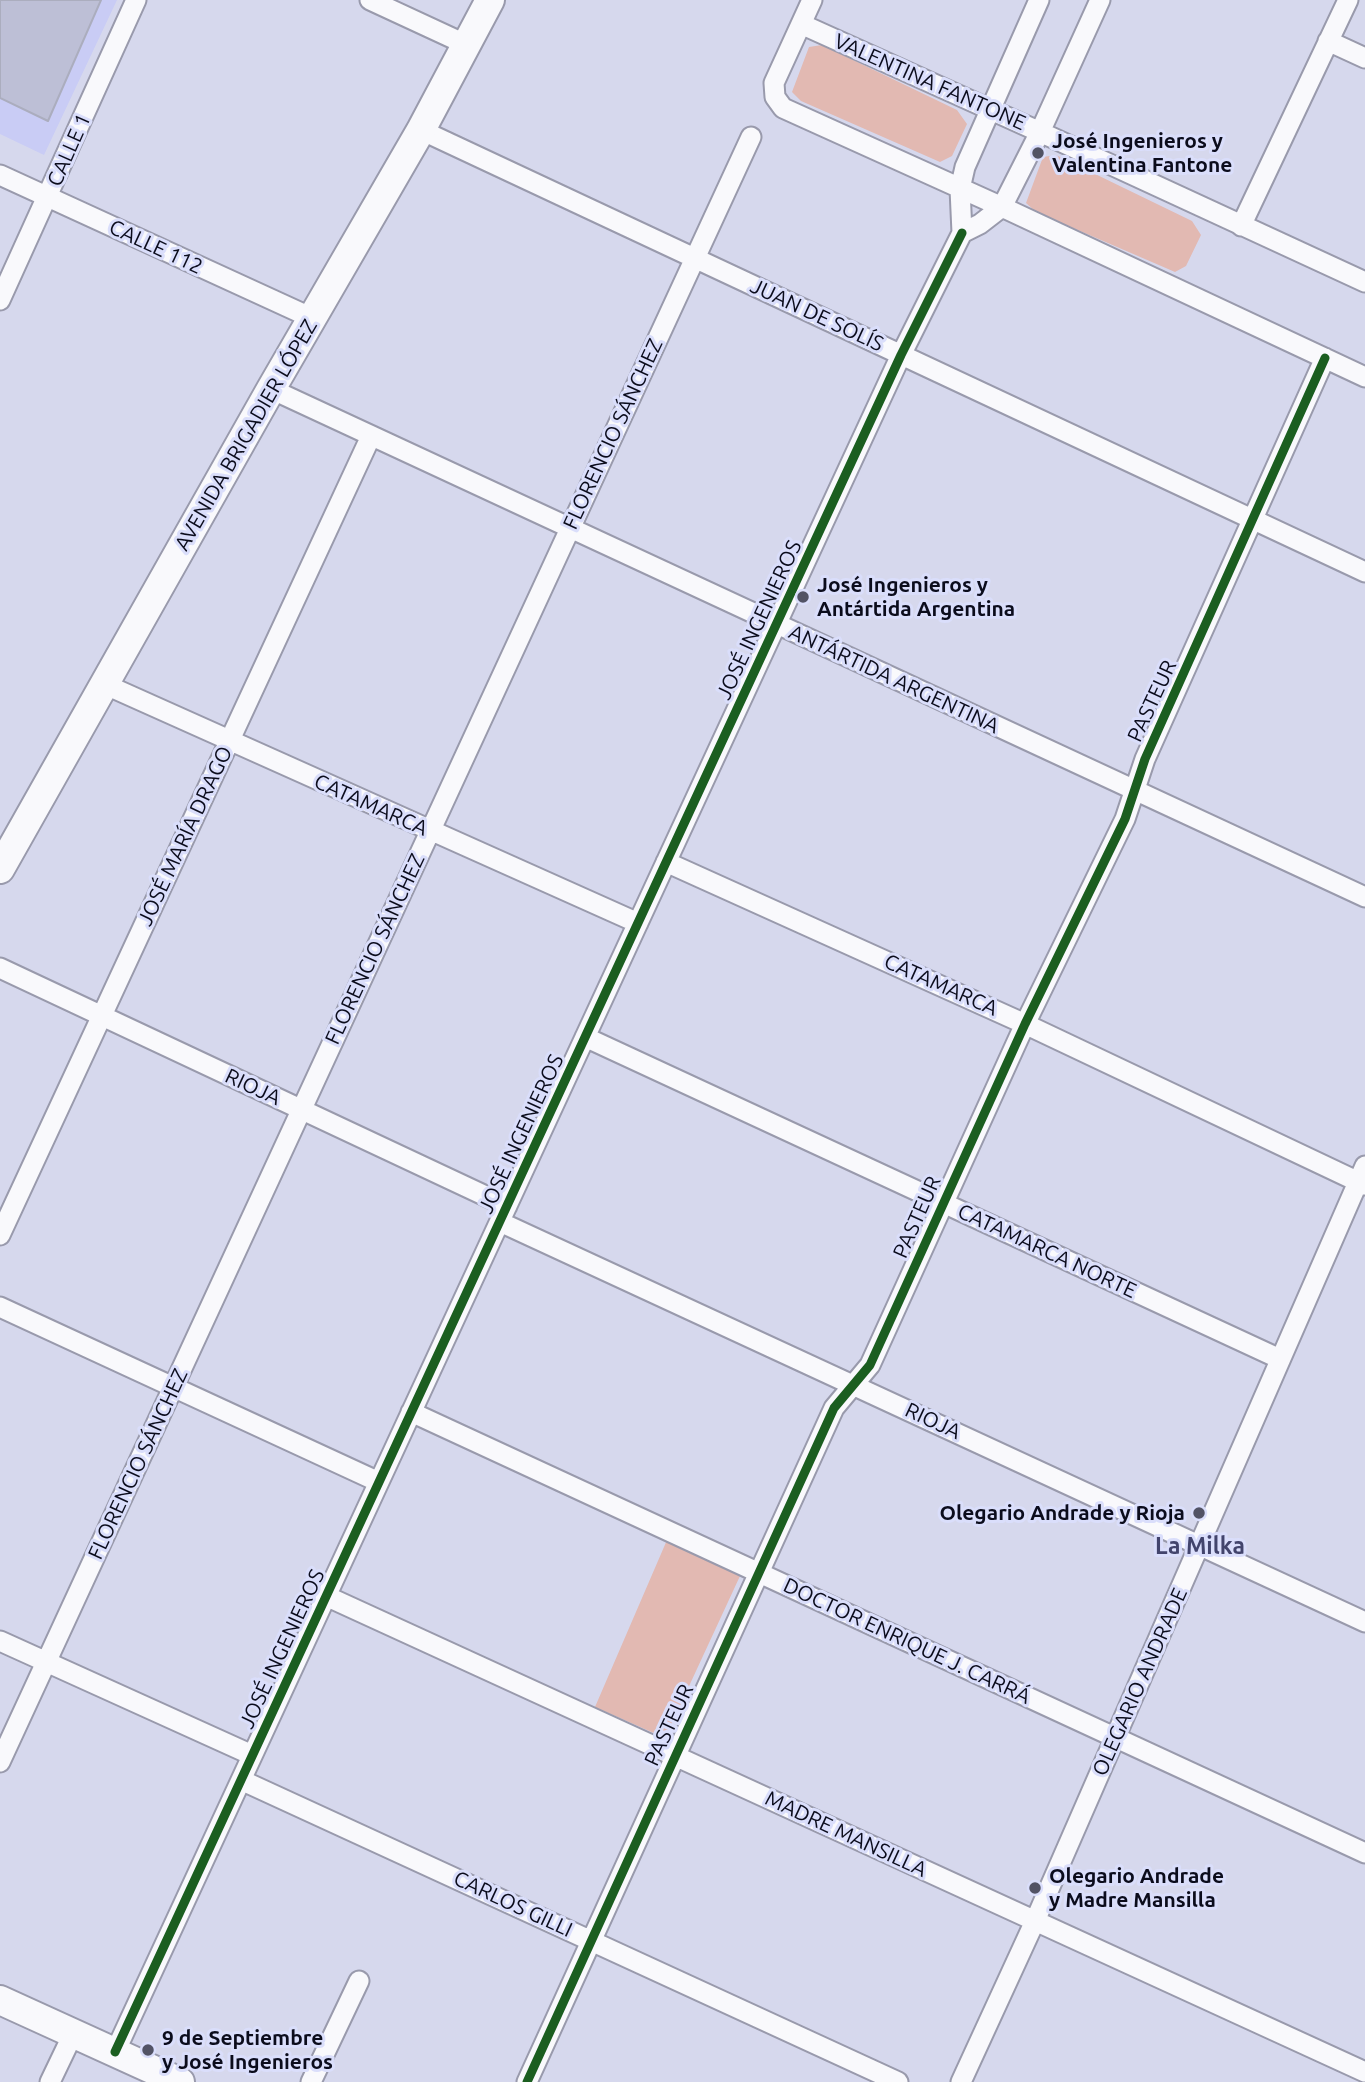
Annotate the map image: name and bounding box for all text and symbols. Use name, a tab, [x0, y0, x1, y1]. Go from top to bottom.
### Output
street label: VALENTINA FANTONE	[830, 28, 1030, 136]
street label: CALLE 1	[42, 110, 96, 190]
place label: José Ingenieros y Valentina Fantone	[1052, 128, 1232, 178]
marker: José Ingenieros y Valentina Fantone	[1030, 145, 1046, 161]
street label: CALLE 112	[105, 214, 207, 280]
street label: JUAN DE SOLÍS	[746, 273, 888, 357]
street label: AVENIDA BRIGADIER LÓPEZ	[169, 315, 323, 555]
street label: FLORENCIO SÁNCHEZ	[558, 335, 668, 533]
street label: JOSÉ INGENIEROS	[711, 536, 807, 704]
place label: José Ingenieros y Antártida Argentina	[817, 572, 1015, 622]
marker: José Ingenieros y Antártida Argentina	[795, 589, 811, 605]
street label: ANTÁRTIDA ARGENTINA	[785, 619, 1003, 739]
street label: PASTEUR	[1122, 656, 1182, 746]
street label: JOSÉ MARÍA DRAGO	[132, 742, 238, 930]
street label: CATAMARCA	[310, 769, 432, 841]
street label: FLORENCIO SÁNCHEZ	[320, 850, 430, 1048]
street label: CATAMARCA	[880, 949, 1002, 1021]
street label: JOSÉ INGENIEROS	[473, 1050, 569, 1218]
street label: RIOJA	[221, 1063, 285, 1111]
street label: PASTEUR	[888, 1172, 946, 1262]
street label: CATAMARCA NORTE	[954, 1198, 1140, 1304]
street label: FLORENCIO SÁNCHEZ	[83, 1365, 193, 1563]
street label: RIOJA	[901, 1397, 965, 1445]
place label: Olegario Andrade y Rioja	[939, 1500, 1185, 1526]
marker: Olegario Andrade y Rioja	[1191, 1505, 1207, 1521]
district label: La Milka	[1155, 1532, 1245, 1560]
street label: JOSÉ INGENIEROS	[234, 1565, 330, 1733]
street label: DOCTOR ENRIQUE J. CARRÁ	[779, 1573, 1035, 1709]
street label: OLEGARIO ANDRADE	[1087, 1584, 1193, 1780]
street label: PASTEUR	[639, 1680, 699, 1770]
street label: MADRE MANSILLA	[761, 1786, 931, 1882]
place label: Olegario Andrade y Madre Mansilla	[1049, 1863, 1224, 1913]
street label: CARLOS GILLI	[450, 1865, 576, 1943]
marker: Olegario Andrade y Madre Mansilla	[1027, 1880, 1043, 1896]
place label: 9 de Septiembre y José Ingenieros	[162, 2025, 333, 2075]
marker: 9 de Septiembre y José Ingenieros	[140, 2042, 156, 2058]

